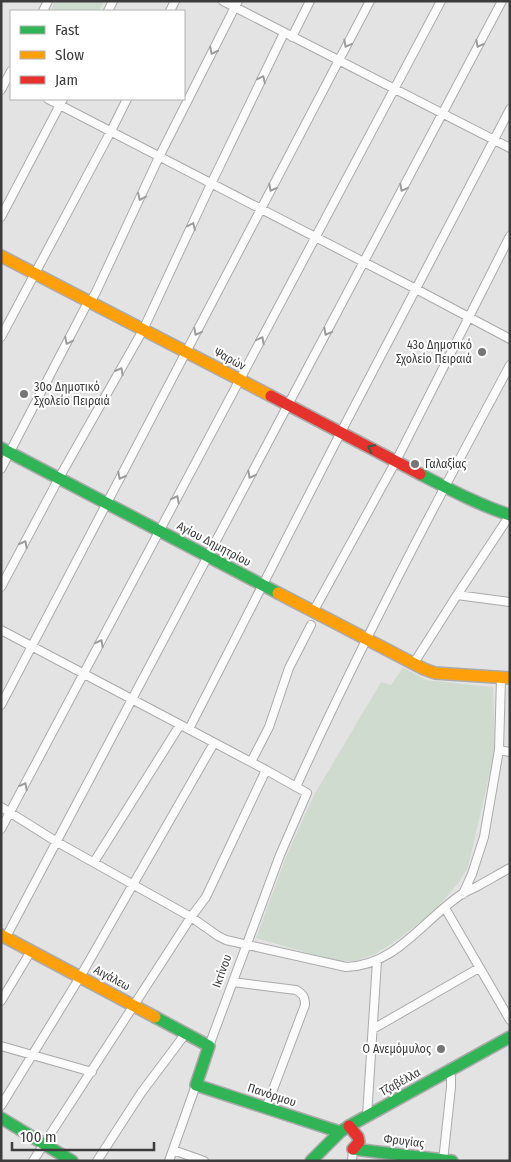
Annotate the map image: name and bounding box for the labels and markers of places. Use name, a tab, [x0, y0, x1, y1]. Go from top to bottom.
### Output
place label: 43ο Δημοτικό Σχολείο Πειραιά	[396, 338, 472, 366]
marker: 43ο Δημοτικό Σχολείο Πειραιά	[476, 346, 488, 358]
place label: 30ο Δημοτικό Σχολείο Πειραιά	[34, 380, 110, 408]
marker: 30ο Δημοτικό Σχολείο Πειραιά	[18, 388, 30, 400]
place label: Γαλαξίας	[425, 457, 466, 471]
marker: Γαλαξίας	[409, 458, 421, 470]
place label: Ο Ανεμόμυλος	[363, 1042, 431, 1056]
marker: Ο Ανεμόμυλος	[435, 1043, 447, 1055]

